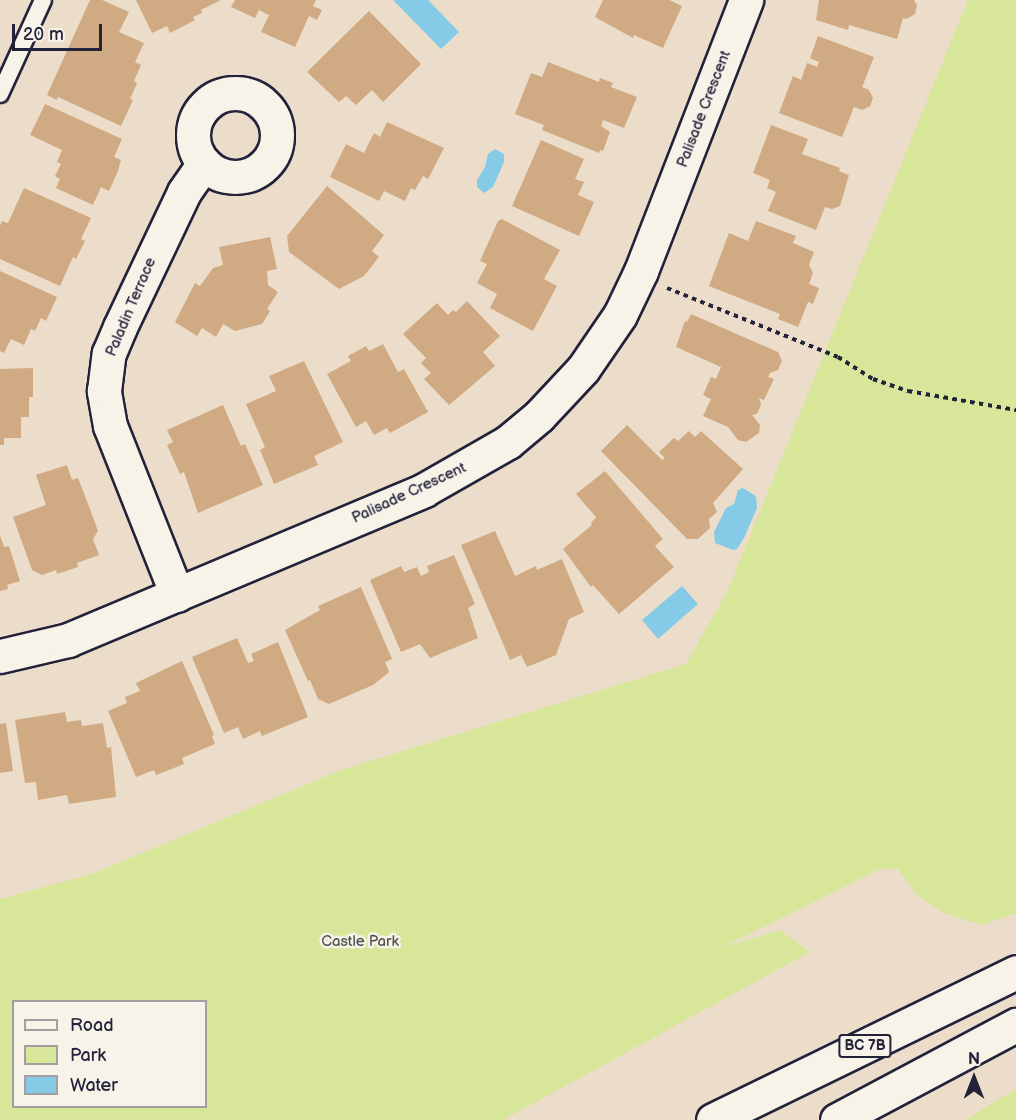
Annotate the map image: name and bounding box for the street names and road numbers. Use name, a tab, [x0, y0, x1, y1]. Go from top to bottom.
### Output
street label: Palisade Crescent	[673, 48, 735, 170]
street label: Paladin Terrace	[102, 255, 160, 359]
street label: Palisade Crescent	[349, 459, 469, 527]
road number: BC 7B	[838, 1035, 892, 1057]

